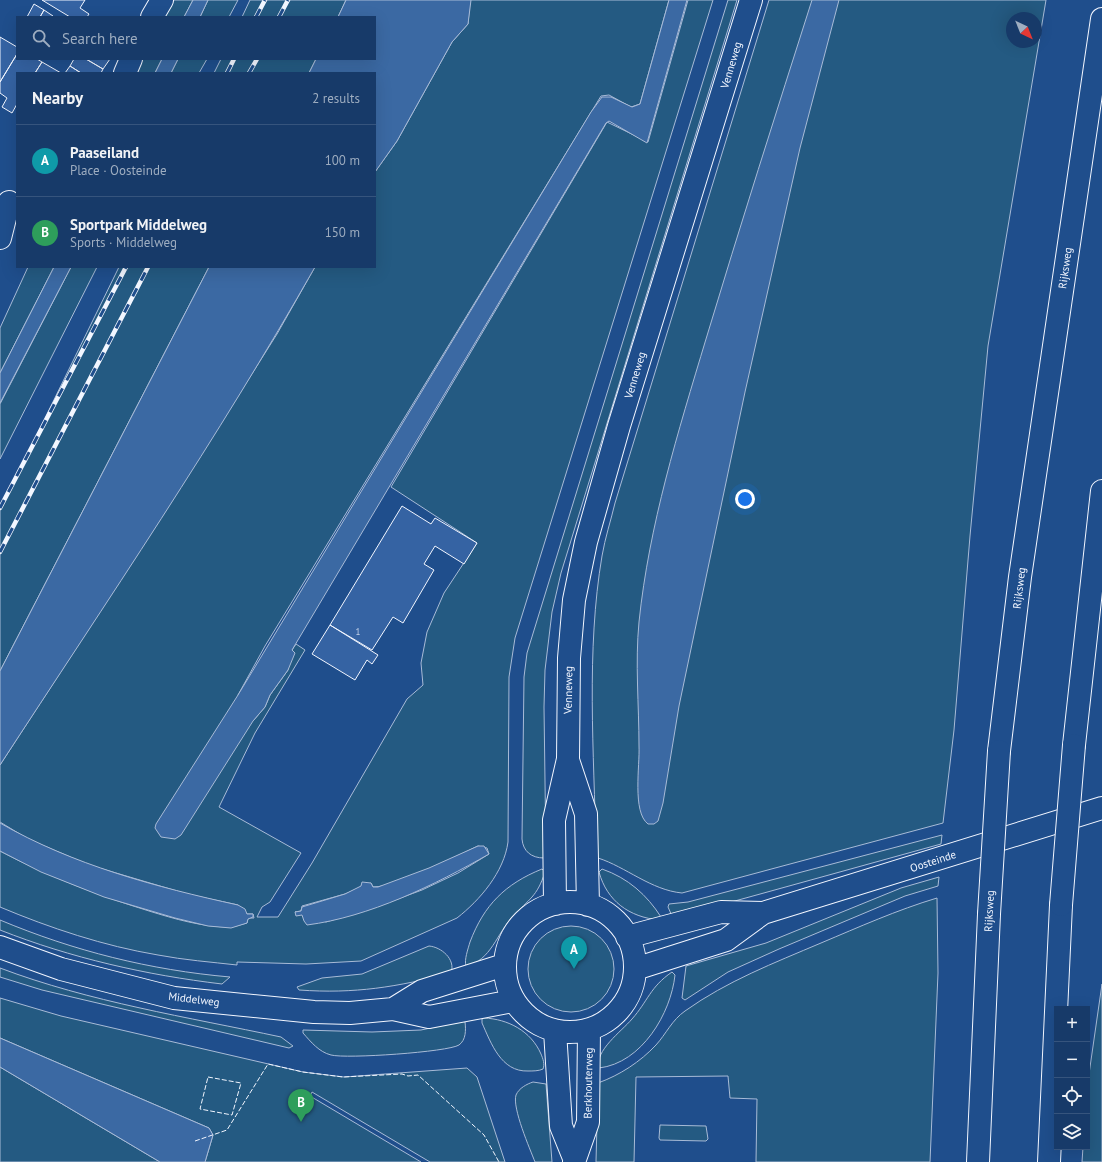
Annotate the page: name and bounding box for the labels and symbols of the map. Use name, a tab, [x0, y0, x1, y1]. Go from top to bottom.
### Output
north arrow	[1006, 12, 1042, 48]
street label: Venneweg	[717, 40, 745, 91]
street label: Rijksweg	[1055, 246, 1075, 290]
street label: Venneweg	[621, 350, 649, 401]
your location	[735, 489, 755, 509]
street label: Rijksweg	[1010, 566, 1028, 610]
house number: 1	[356, 626, 361, 637]
street label: Venneweg	[561, 666, 575, 715]
street label: Oosteinde	[908, 847, 958, 875]
street label: Rijksweg	[981, 890, 997, 932]
pin: A	[561, 936, 587, 969]
street label: Middelweg	[168, 989, 221, 1009]
street label: Berkhouterweg	[580, 1047, 596, 1119]
pin: B	[288, 1089, 314, 1122]

